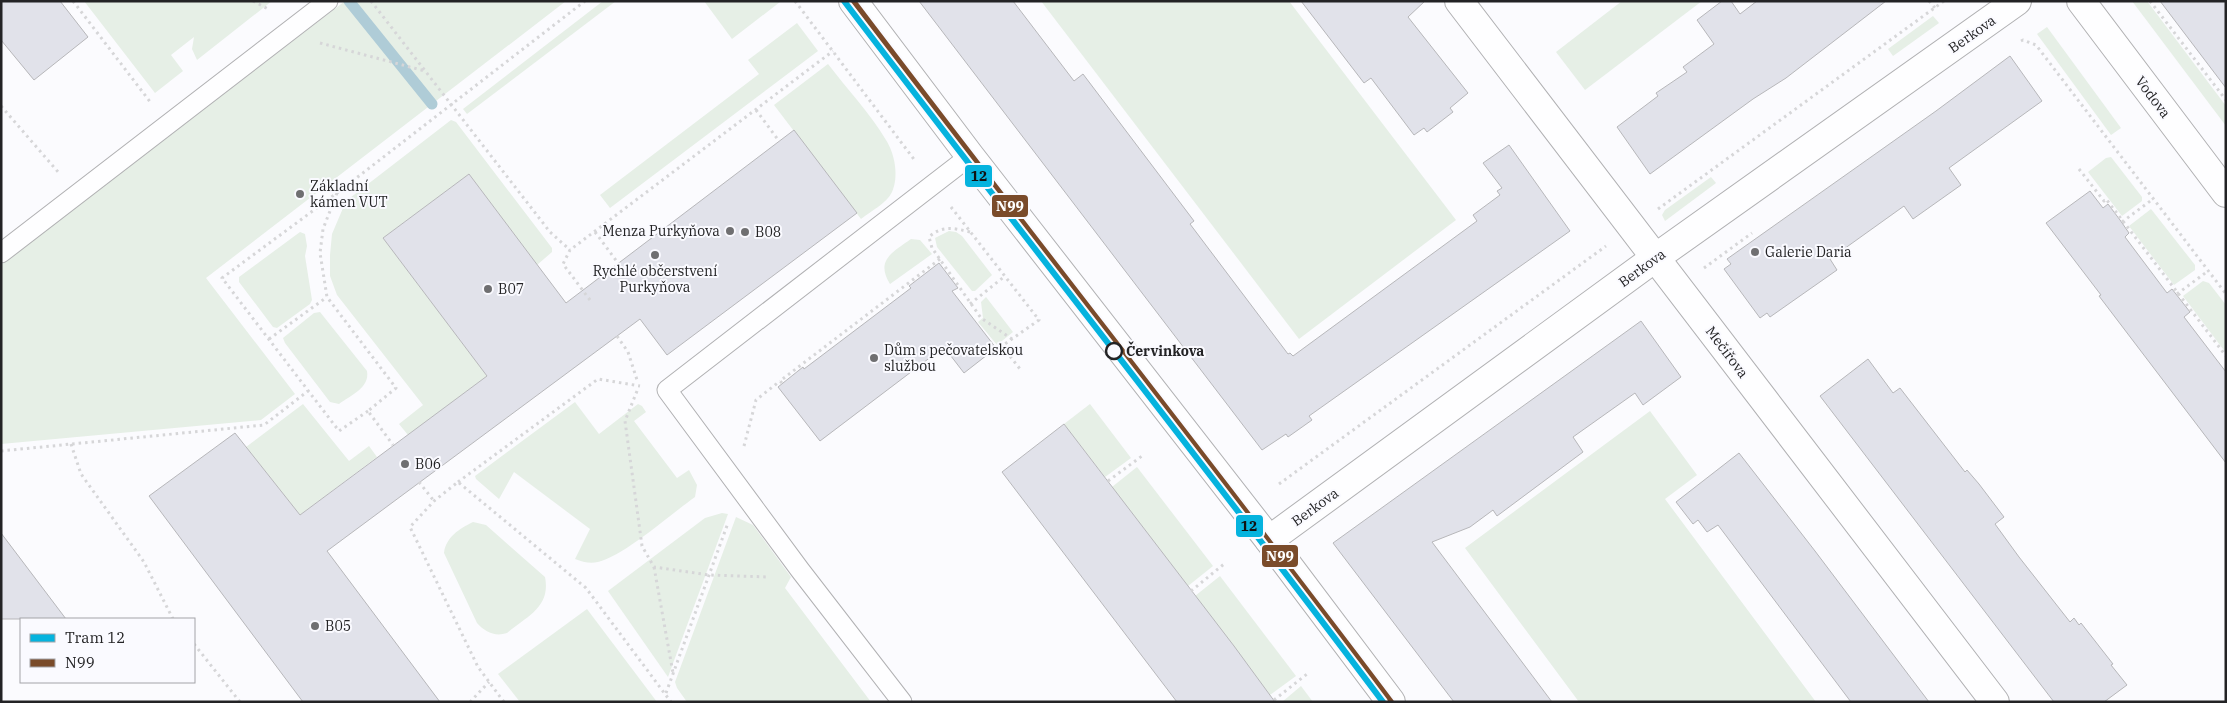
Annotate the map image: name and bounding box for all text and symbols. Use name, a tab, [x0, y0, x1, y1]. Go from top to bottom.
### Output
street label: Berkova	[1945, 11, 1999, 57]
street label: Vodova	[2131, 73, 2175, 122]
line badge: 12	[964, 164, 993, 188]
text: 12	[971, 167, 987, 185]
place label: Základní kámen VUT	[310, 177, 388, 211]
marker: Základní kámen VUT	[294, 188, 306, 200]
line badge: N99	[991, 194, 1029, 218]
text: N99	[996, 197, 1024, 215]
place label: Menza Purkyňova	[602, 222, 720, 240]
place label: B08	[755, 223, 781, 241]
marker: Menza Purkyňova	[724, 225, 736, 237]
marker: B08	[739, 226, 751, 238]
place label: Galerie Daria	[1765, 243, 1852, 261]
street label: Berkova	[1615, 245, 1669, 291]
marker: Galerie Daria	[1749, 246, 1761, 258]
marker: Rychlé občerstvení Purkyňova	[649, 249, 661, 261]
place label: Rychlé občerstvení Purkyňova	[593, 262, 717, 296]
place label: B07	[498, 280, 524, 298]
marker: B07	[482, 283, 494, 295]
street label: Mečířova	[1702, 323, 1753, 382]
place label: Dům s pečovatelskou službou	[884, 341, 1023, 375]
place label: Červinkova	[1126, 341, 1204, 360]
marker: Červinkova	[1105, 342, 1123, 360]
marker: Dům s pečovatelskou službou	[868, 352, 880, 364]
place label: B06	[415, 455, 441, 473]
marker: B06	[399, 458, 411, 470]
street label: Berkova	[1288, 484, 1342, 530]
line badge: 12	[1235, 514, 1264, 538]
text: 12	[1241, 517, 1257, 535]
line badge: N99	[1261, 544, 1299, 568]
text: N99	[1266, 547, 1294, 565]
place label: B05	[325, 617, 351, 635]
legend	[20, 618, 195, 683]
marker: B05	[309, 620, 321, 632]
text: Tram 12	[65, 628, 125, 647]
text: N99	[65, 653, 95, 672]

